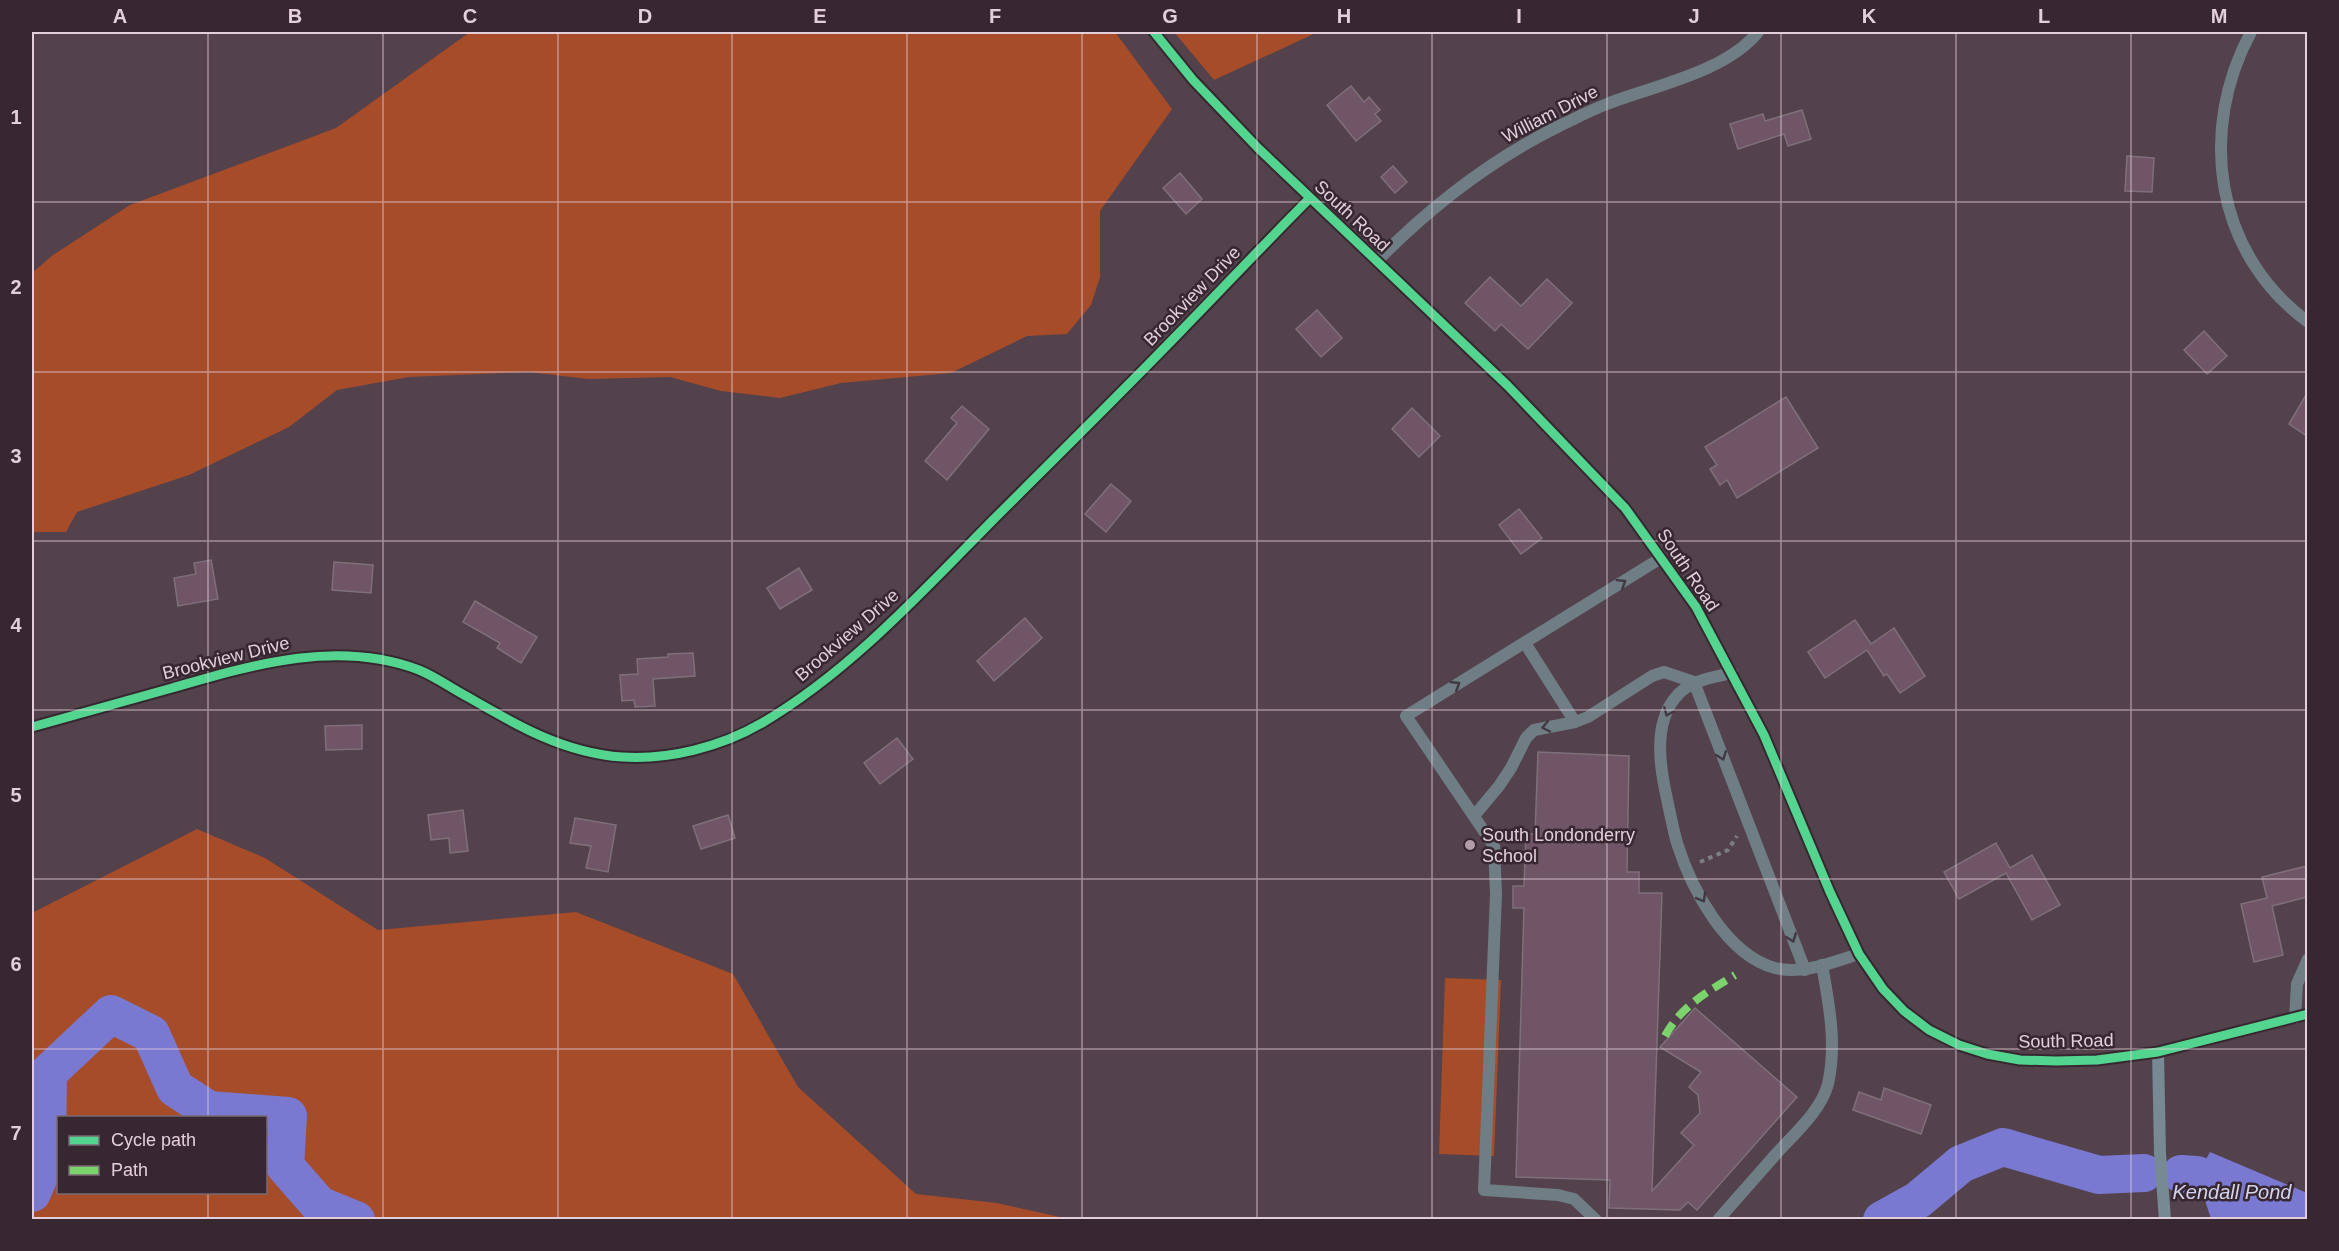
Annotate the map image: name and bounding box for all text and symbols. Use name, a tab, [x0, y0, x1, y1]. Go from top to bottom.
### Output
text: A	[113, 5, 127, 27]
text: B	[288, 5, 302, 27]
text: C	[463, 5, 477, 27]
text: D	[638, 5, 652, 27]
text: E	[813, 5, 827, 27]
text: F	[989, 5, 1001, 27]
text: G	[1162, 5, 1178, 27]
text: H	[1337, 5, 1351, 27]
text: I	[1516, 5, 1522, 27]
text: J	[1688, 5, 1700, 27]
text: K	[1862, 5, 1877, 27]
text: L	[2038, 5, 2050, 27]
text: M	[2211, 5, 2227, 27]
street label: William Drive	[1499, 81, 1601, 147]
text: 1	[10, 106, 22, 128]
street label: South Road	[1310, 176, 1394, 256]
street label: Brookview Drive	[1140, 242, 1244, 350]
text: 2	[10, 276, 22, 298]
text: 3	[10, 445, 22, 467]
street label: South Road	[1653, 525, 1723, 615]
one-way arrow	[1616, 578, 1626, 590]
street label: Brookview Drive	[791, 585, 903, 685]
text: 4	[10, 614, 22, 636]
street label: Brookview Drive	[160, 633, 292, 683]
one-way arrow	[1450, 681, 1460, 693]
one-way arrow	[1663, 705, 1675, 716]
one-way arrow	[1541, 720, 1551, 733]
one-way arrow	[1715, 750, 1728, 761]
text: 5	[10, 784, 22, 806]
place label: South Londonderry School	[1482, 825, 1635, 866]
marker: South Londonderry School	[1463, 838, 1477, 852]
one-way arrow	[1695, 892, 1706, 902]
one-way arrow	[1785, 932, 1798, 943]
text: 6	[10, 953, 22, 975]
street label: South Road	[2018, 1030, 2114, 1052]
legend	[57, 1116, 267, 1194]
text: 7	[10, 1122, 22, 1144]
text: Cycle path	[111, 1130, 196, 1150]
text: Path	[111, 1160, 148, 1180]
water label: Kendall Pond	[2173, 1181, 2292, 1203]

